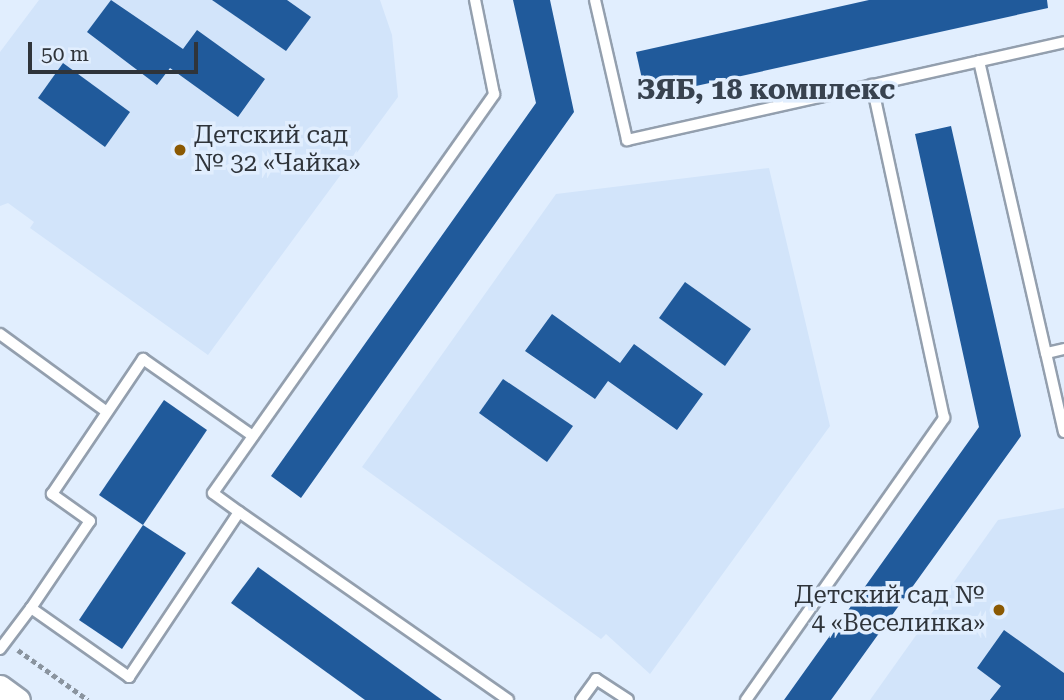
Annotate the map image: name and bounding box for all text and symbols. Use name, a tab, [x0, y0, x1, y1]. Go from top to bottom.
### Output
scale bar	[32, 28, 201, 72]
text: 50 m	[41, 42, 89, 66]
district label: ЗЯБ, 18 комплекс	[637, 73, 895, 107]
place label: Детский сад № 32 «Чайка»	[194, 122, 361, 178]
marker: Детский сад № 32 «Чайка»	[172, 142, 188, 158]
place label: Детский сад № 4 «Веселинка»	[795, 582, 985, 638]
marker: Детский сад № 4 «Веселинка»	[991, 602, 1007, 618]

